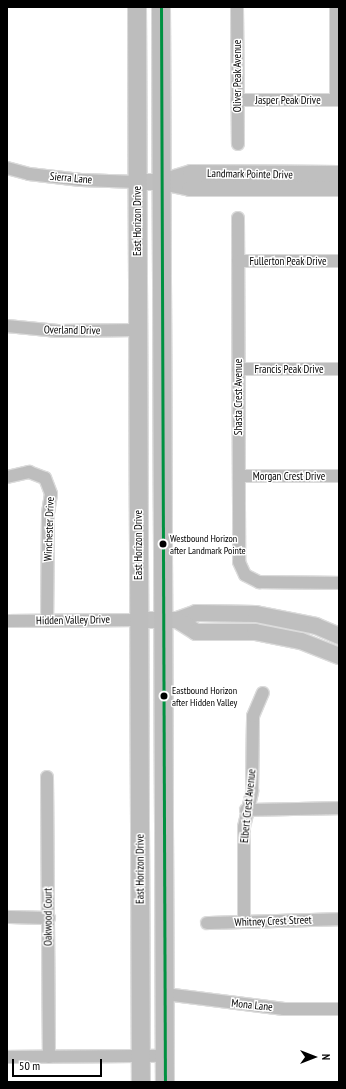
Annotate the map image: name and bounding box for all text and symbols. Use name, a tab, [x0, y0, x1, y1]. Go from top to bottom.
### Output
street label: Oliver Peak Avenue	[230, 39, 244, 113]
street label: Jasper Peak Drive	[255, 93, 321, 107]
street label: Landmark Pointe Drive	[207, 167, 293, 181]
street label: Sierra Lane	[49, 170, 93, 186]
street label: East Horizon Drive	[130, 186, 144, 256]
street label: Fullerton Peak Drive	[249, 254, 327, 268]
street label: Overland Drive	[44, 323, 100, 337]
street label: Shasta Crest Avenue	[231, 359, 245, 435]
street label: Francis Peak Drive	[254, 362, 324, 376]
street label: Morgan Crest Drive	[253, 469, 325, 483]
street label: Winchester Drive	[41, 497, 57, 561]
street label: East Horizon Drive	[131, 510, 145, 580]
place label: Westbound Horizon after Landmark Pointe	[170, 532, 246, 556]
marker: Westbound Horizon after Landmark Pointe	[158, 539, 168, 549]
street label: Hidden Valley Drive	[36, 613, 110, 627]
place label: Eastbound Horizon after Hidden Valley	[172, 684, 238, 708]
marker: Eastbound Horizon after Hidden Valley	[159, 691, 169, 701]
street label: Elbert Crest Avenue	[238, 768, 258, 844]
street label: East Horizon Drive	[133, 834, 147, 904]
street label: Oakwood Court	[41, 888, 55, 946]
street label: Whitney Crest Street	[234, 913, 312, 929]
street label: Mona Lane	[231, 996, 273, 1014]
north arrow	[294, 1037, 334, 1077]
scale bar	[14, 1051, 104, 1077]
text: N	[319, 1054, 333, 1060]
text: 50 m	[19, 1058, 40, 1073]

